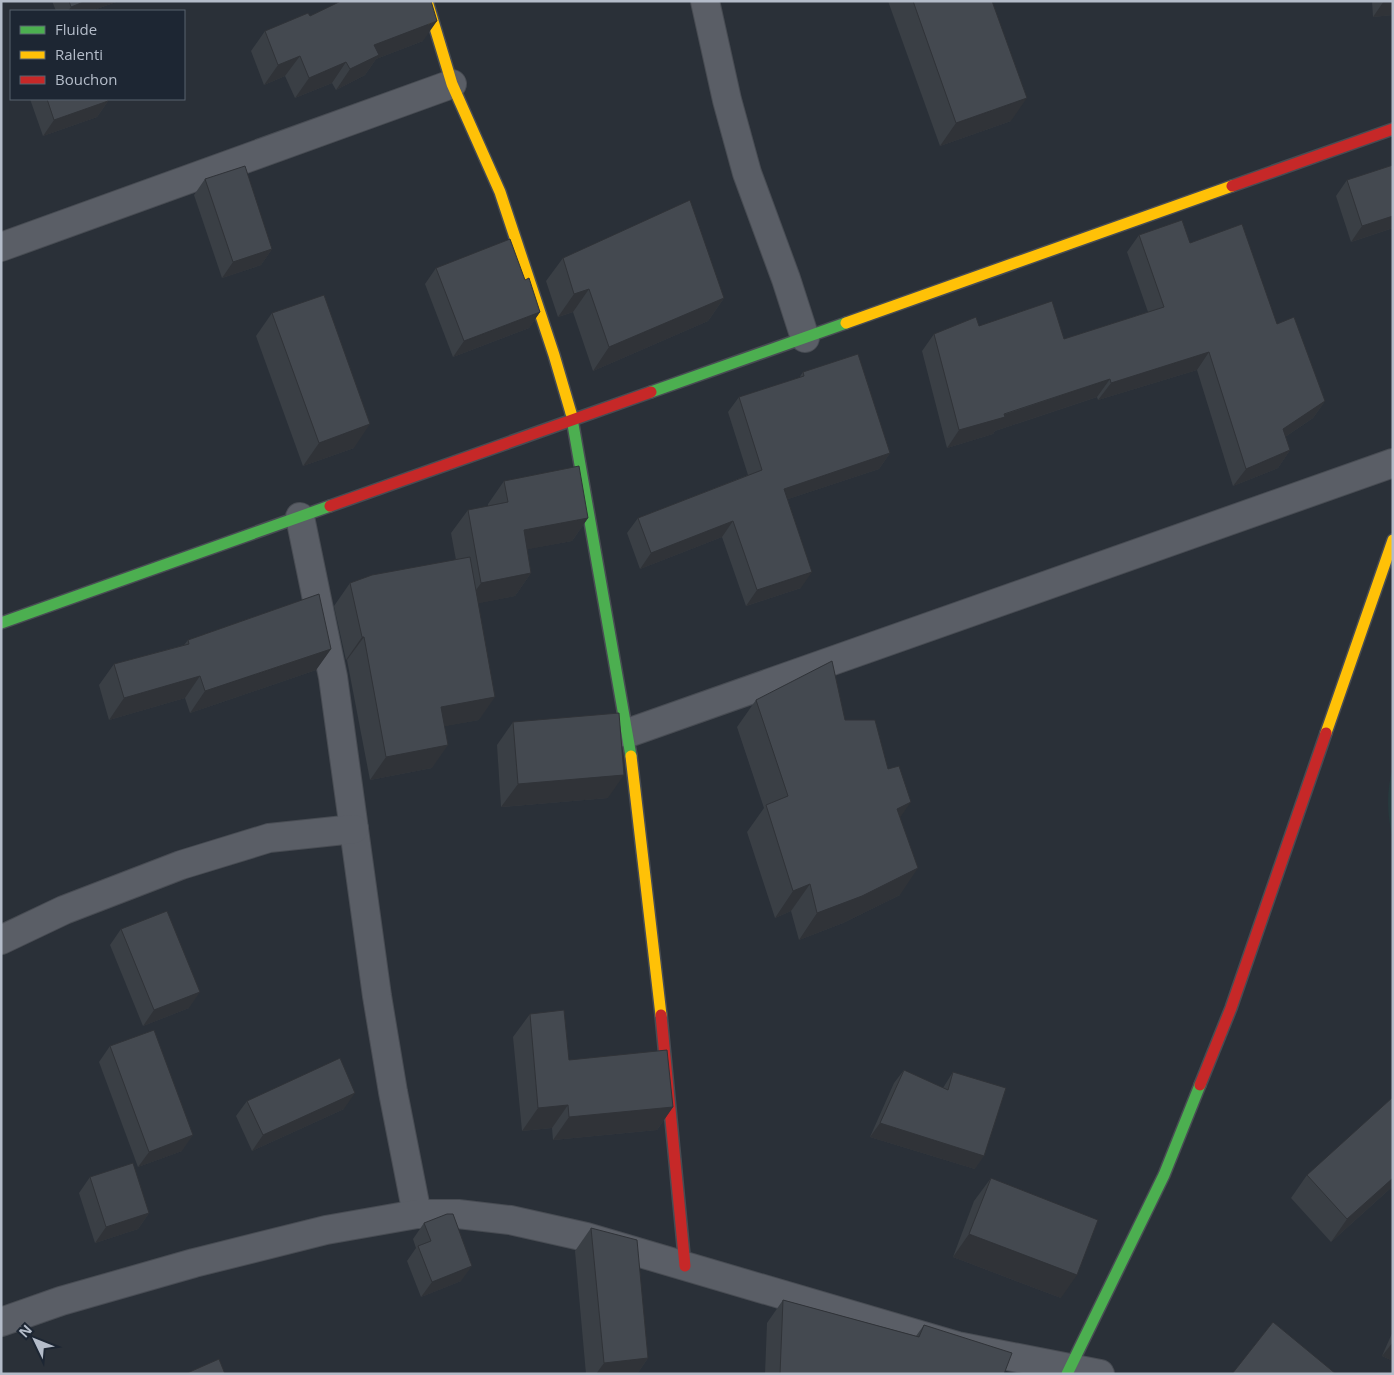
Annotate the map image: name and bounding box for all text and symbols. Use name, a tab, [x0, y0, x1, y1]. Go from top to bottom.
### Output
legend	[10, 10, 185, 100]
text: Fluide	[55, 19, 97, 39]
text: Ralenti	[55, 44, 103, 64]
text: Bouchon	[55, 69, 118, 89]
north arrow	[10, 1315, 60, 1365]
text: N	[14, 1320, 36, 1341]

